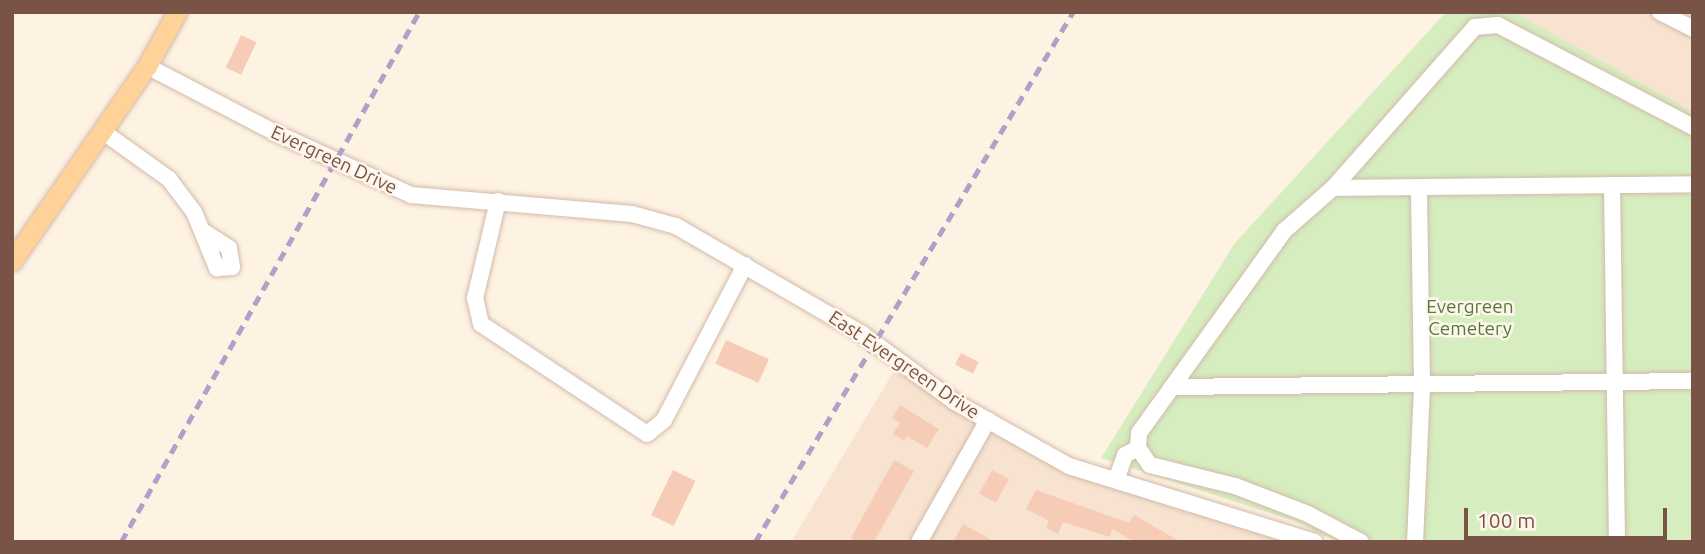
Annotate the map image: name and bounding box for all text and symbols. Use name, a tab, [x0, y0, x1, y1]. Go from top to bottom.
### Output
street label: Evergreen Drive	[267, 121, 401, 199]
park label: Evergreen Cemetery	[1426, 296, 1514, 340]
street label: East Evergreen Drive	[824, 306, 984, 424]
scale bar	[1467, 494, 1670, 538]
text: 100 m	[1477, 508, 1535, 532]

